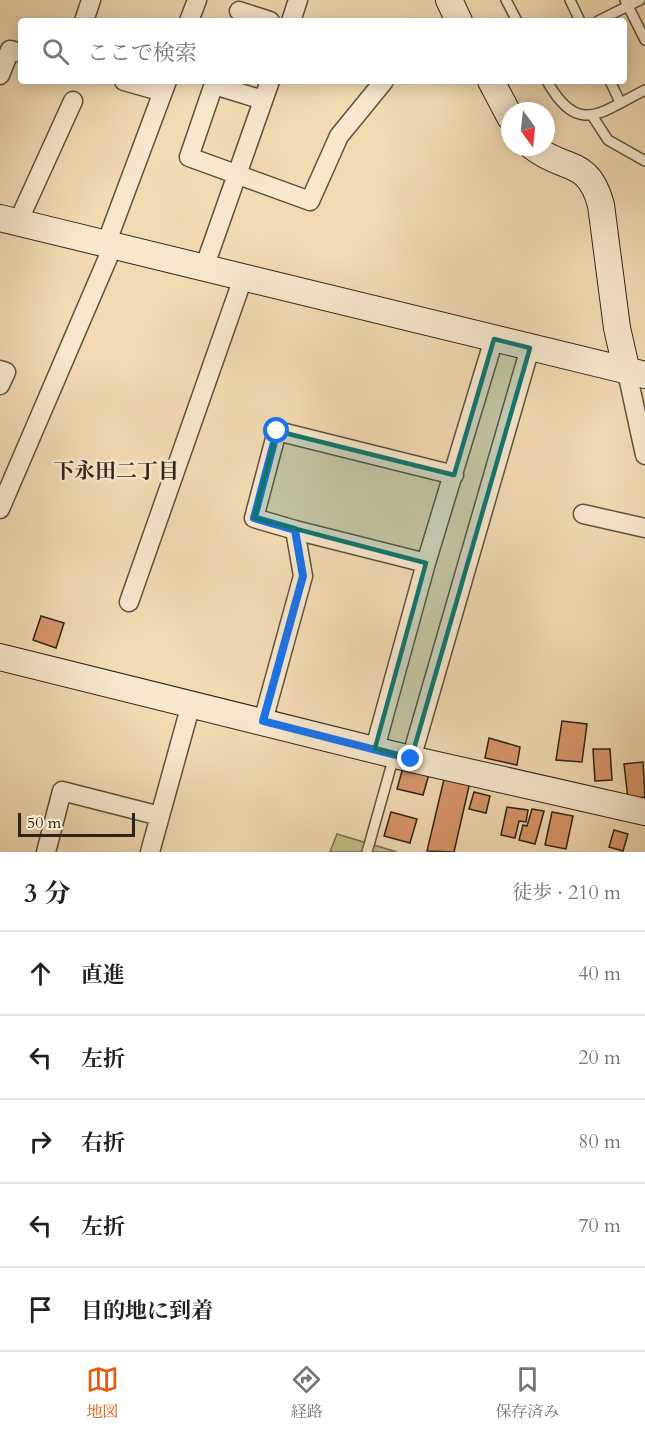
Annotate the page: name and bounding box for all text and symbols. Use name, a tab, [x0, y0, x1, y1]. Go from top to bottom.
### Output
search box	[18, 18, 627, 84]
icon: search	[39, 35, 72, 68]
text: ここで検索	[87, 38, 197, 68]
north arrow	[501, 102, 555, 156]
route start	[263, 417, 289, 443]
district label: 下永田二丁目	[53, 457, 179, 486]
route end	[397, 745, 423, 771]
scale bar	[18, 810, 135, 838]
text: 50 m	[27, 812, 61, 834]
text: 3 分	[24, 876, 70, 911]
text: 徒歩 · 210 m	[512, 879, 621, 906]
icon: ahead	[24, 957, 57, 990]
text: 直進	[81, 960, 125, 990]
text: 40 m	[578, 960, 621, 987]
icon: left	[24, 1041, 57, 1074]
text: 左折	[81, 1044, 125, 1074]
text: 20 m	[578, 1044, 621, 1071]
icon: right	[24, 1125, 57, 1158]
text: 右折	[81, 1128, 125, 1158]
text: 80 m	[578, 1128, 621, 1155]
icon: left	[24, 1209, 57, 1242]
text: 左折	[81, 1212, 125, 1242]
text: 70 m	[578, 1212, 621, 1239]
icon: arrive	[24, 1293, 57, 1326]
text: 目的地に到着	[81, 1296, 213, 1326]
tab: 地図	[86, 1363, 119, 1423]
tab: 経路	[290, 1363, 323, 1423]
tab: 保存済み	[495, 1363, 559, 1423]

